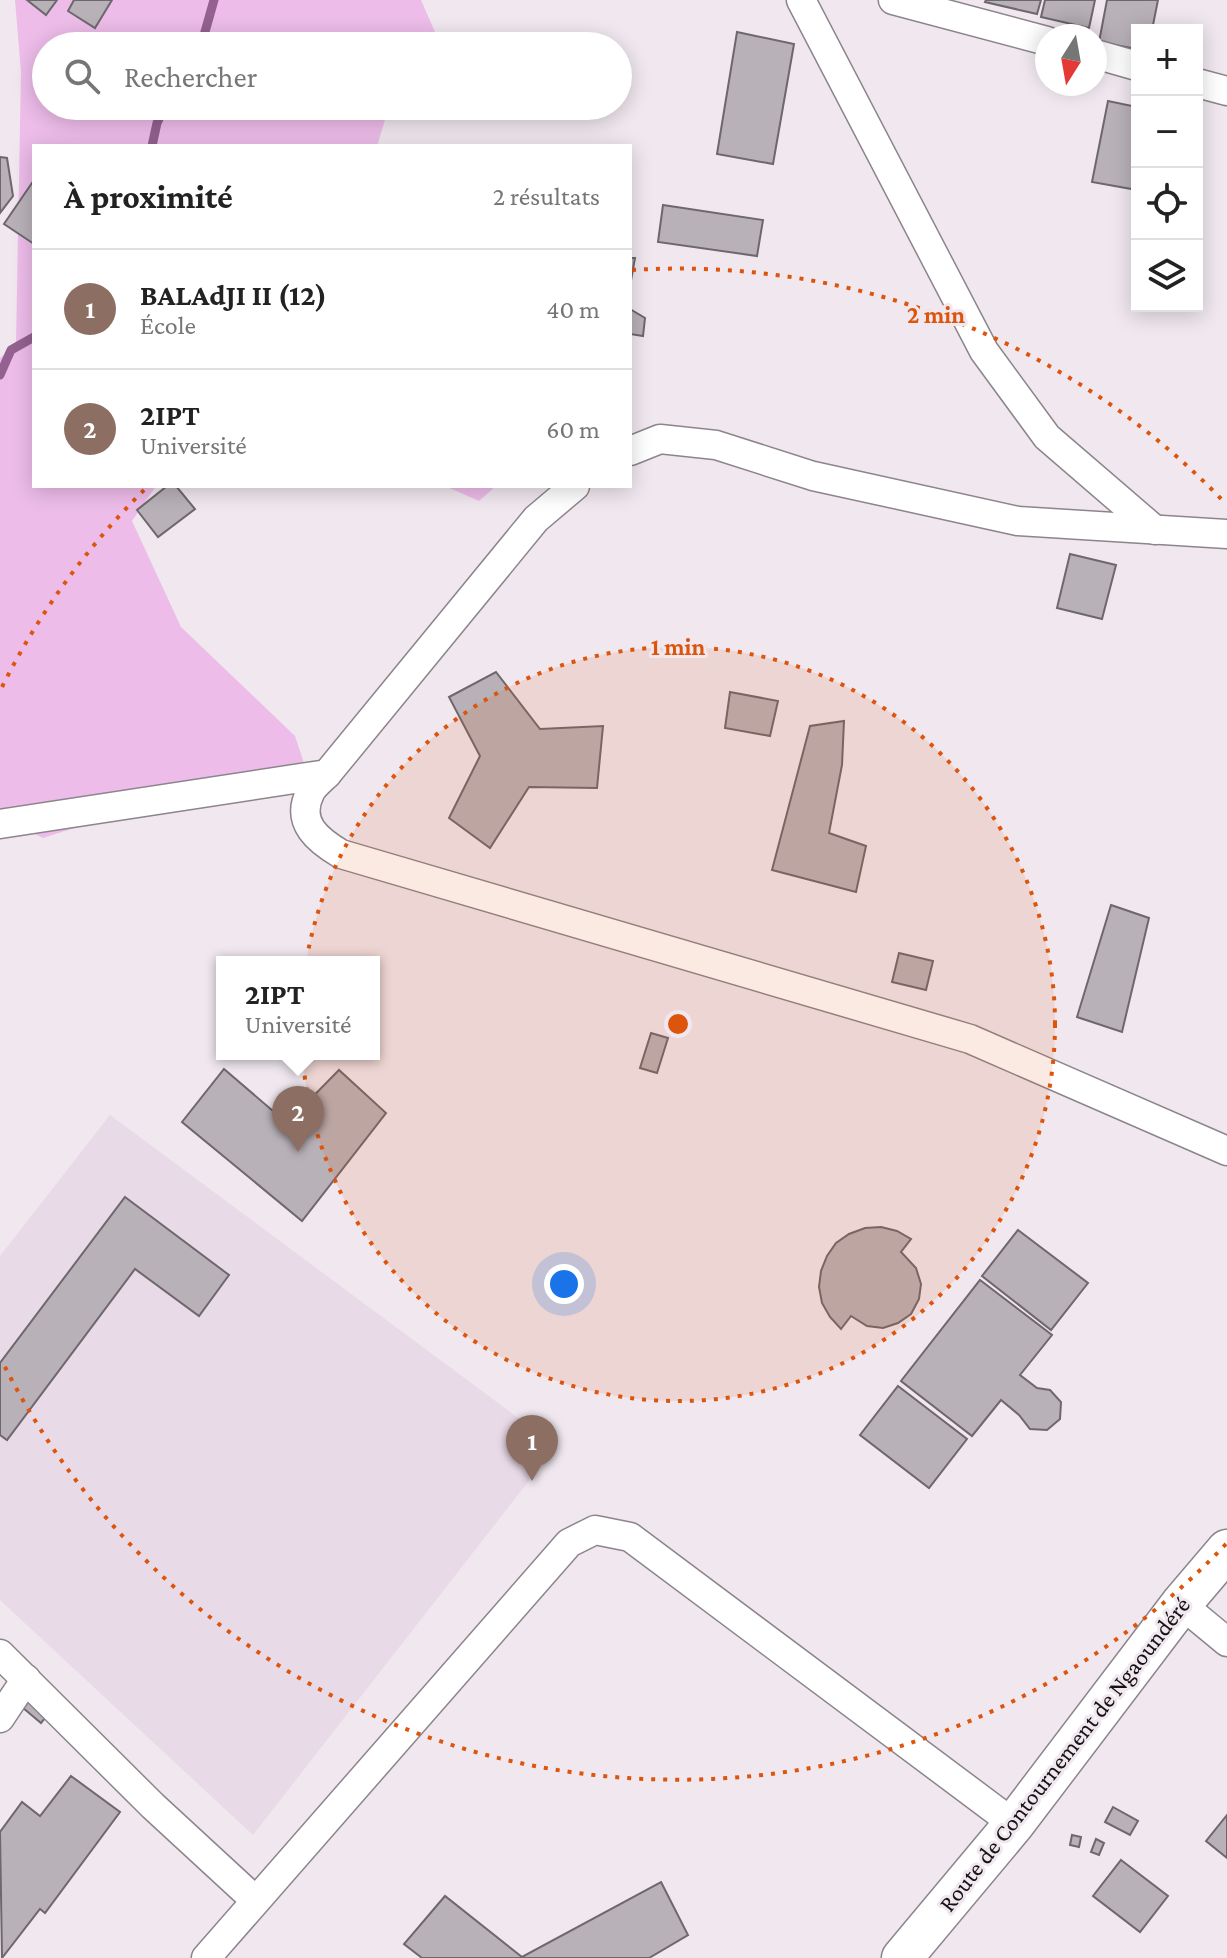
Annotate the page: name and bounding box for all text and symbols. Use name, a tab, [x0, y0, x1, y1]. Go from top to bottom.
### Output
north arrow	[1035, 24, 1107, 96]
map controls	[1131, 24, 1203, 312]
button: +	[1131, 24, 1203, 96]
search box	[32, 32, 632, 120]
icon: search	[60, 54, 104, 98]
text: Rechercher	[124, 60, 257, 93]
button: −	[1131, 96, 1203, 168]
button: locate	[1131, 168, 1203, 240]
text: À proximité	[64, 178, 233, 215]
text: 2 résultats	[493, 182, 600, 211]
button: layers	[1131, 240, 1203, 312]
text: BALAdJI II (12)	[140, 278, 327, 311]
text: 1	[85, 295, 95, 324]
text: 40 m	[546, 295, 600, 324]
text: 2 min	[907, 301, 965, 328]
text: École	[140, 311, 196, 340]
text: 2IPT	[140, 398, 200, 431]
text: 2	[83, 415, 97, 444]
text: 60 m	[546, 415, 600, 444]
text: Université	[140, 431, 247, 460]
text: 1 min	[651, 633, 706, 660]
popup	[216, 956, 380, 1060]
text: 2IPT	[245, 977, 305, 1010]
text: Université	[245, 1010, 351, 1039]
centre of rings	[664, 1010, 692, 1038]
pin: 2	[272, 1086, 324, 1152]
your location	[544, 1264, 584, 1304]
pin: 1	[506, 1415, 558, 1481]
street label: Route de Contournement de Ngaoundéré	[933, 1591, 1195, 1917]

